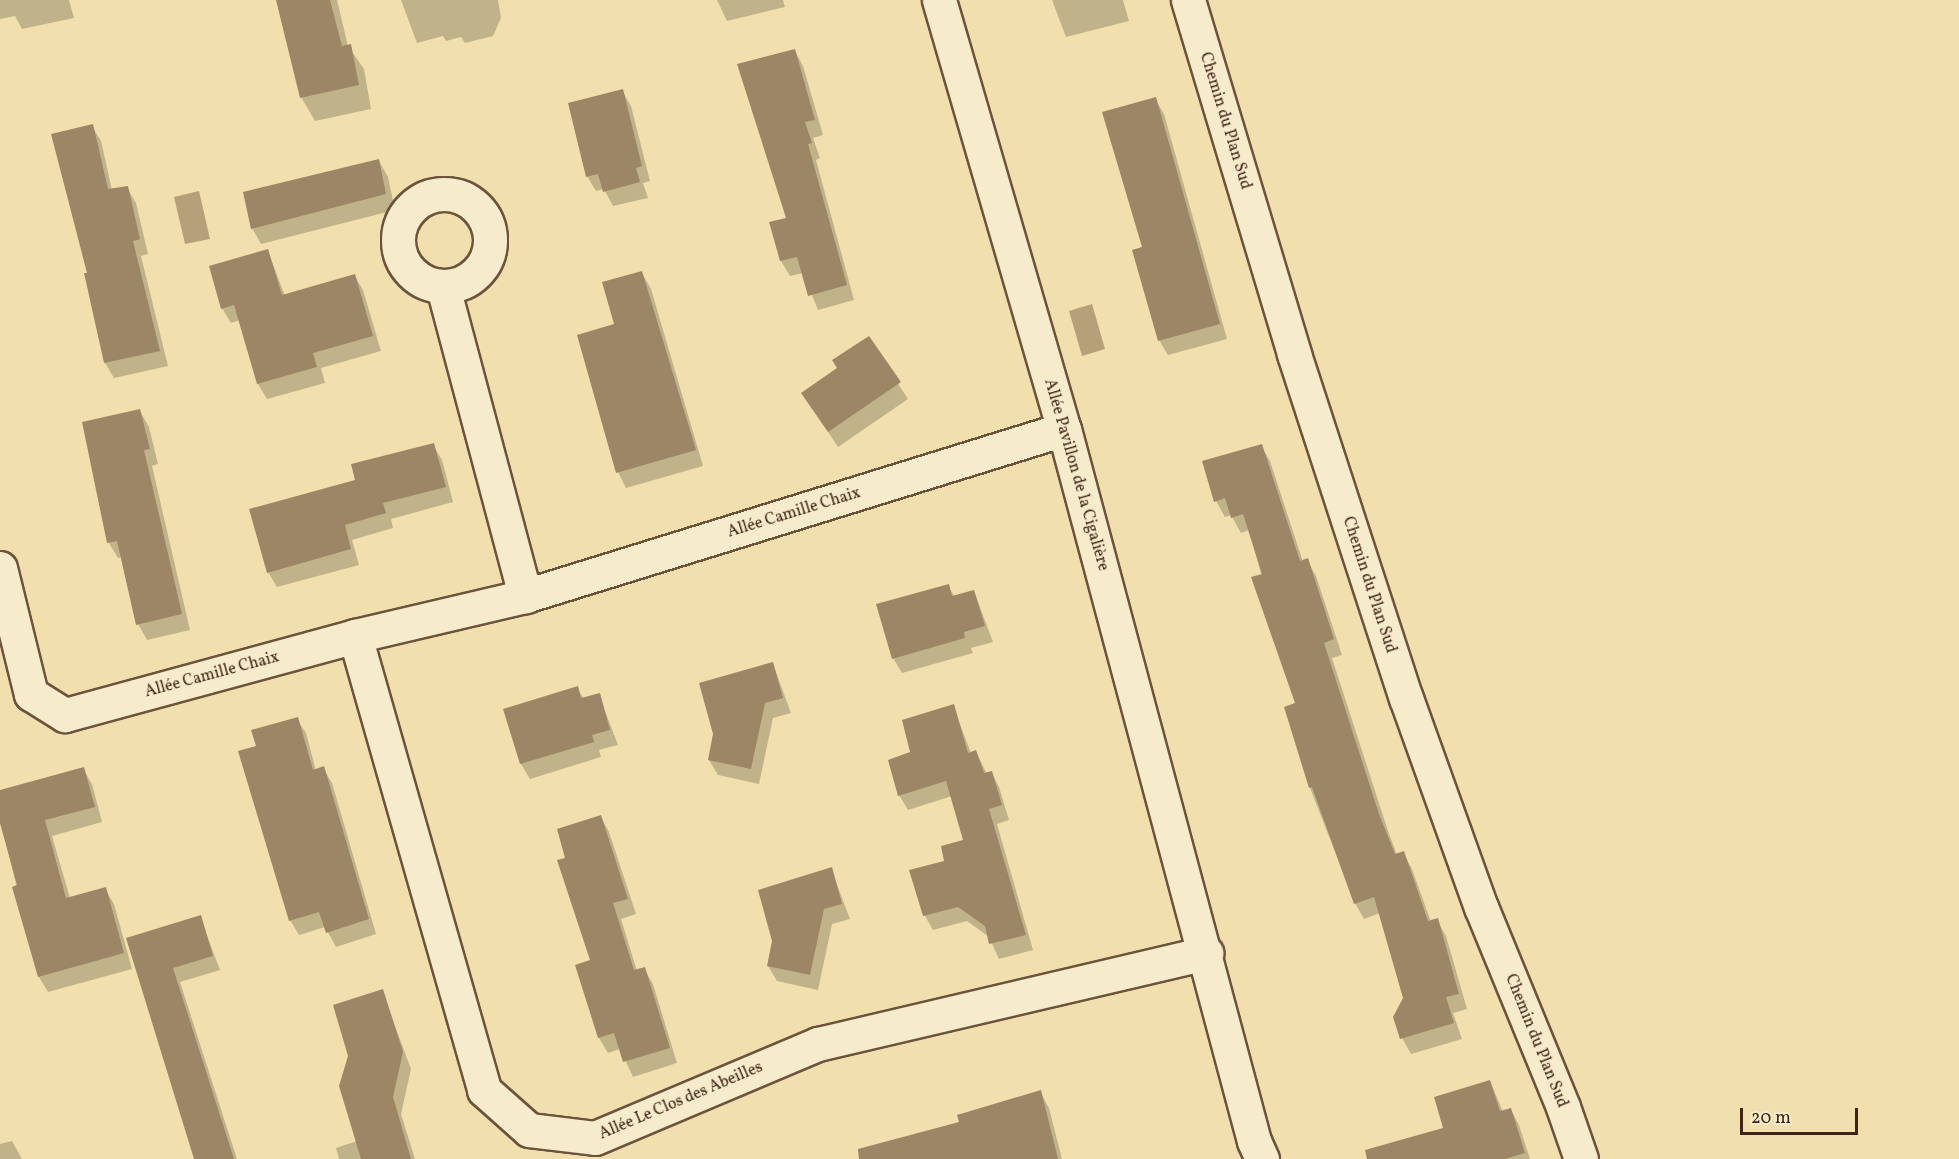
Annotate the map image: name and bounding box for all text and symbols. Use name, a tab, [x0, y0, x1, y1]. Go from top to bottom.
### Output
street label: Chemin du Plan Sud	[1195, 50, 1255, 192]
street label: Allée Pavillon de la Cigalière	[1039, 377, 1113, 573]
street label: Allée Camille Chaix	[725, 484, 863, 542]
street label: Chemin du Plan Sud	[1338, 514, 1400, 656]
street label: Allée Camille Chaix	[143, 648, 281, 702]
street label: Chemin du Plan Sud	[1500, 971, 1572, 1111]
street label: Allée Le Clos des Abeilles	[596, 1058, 766, 1144]
scale bar	[1743, 1096, 1862, 1134]
text: 20 m	[1751, 1106, 1791, 1131]

